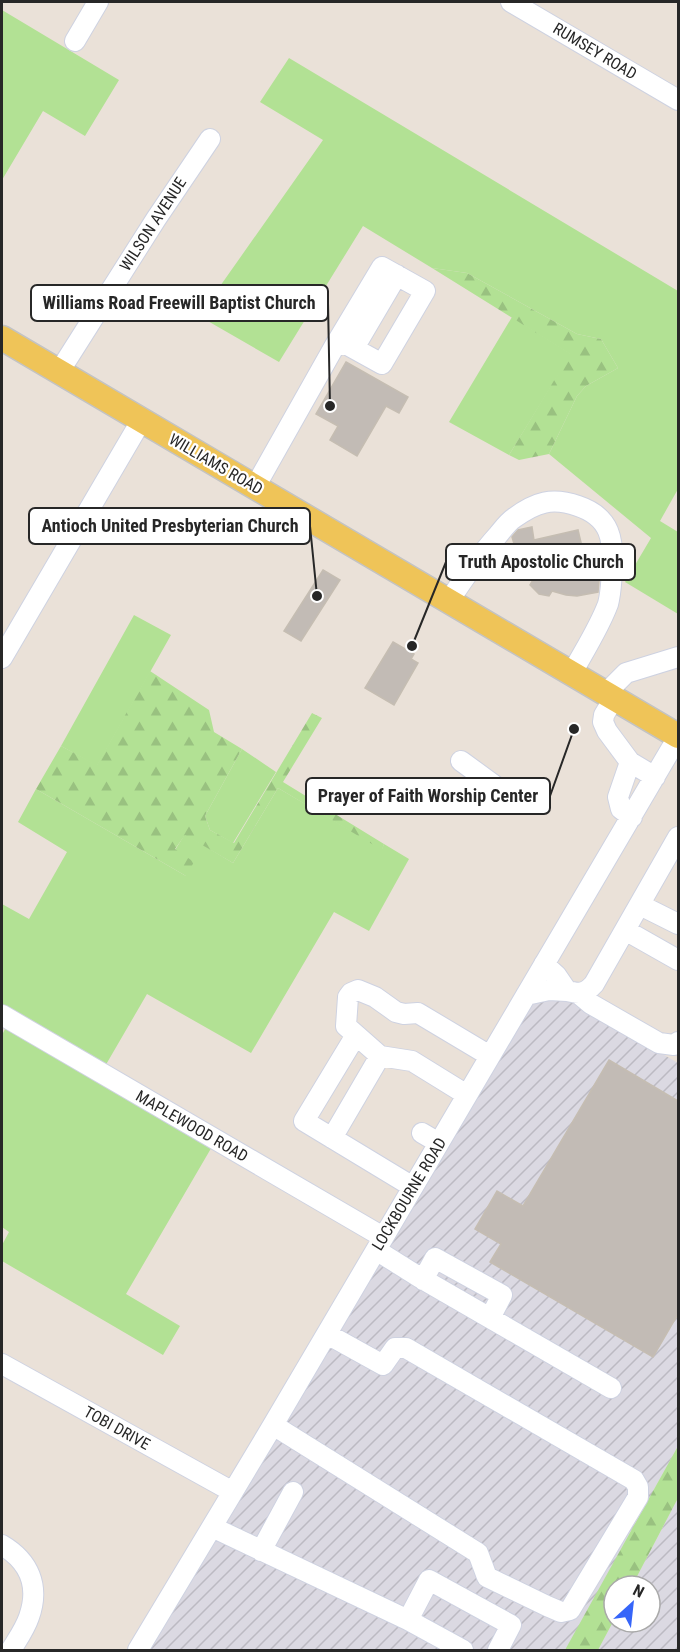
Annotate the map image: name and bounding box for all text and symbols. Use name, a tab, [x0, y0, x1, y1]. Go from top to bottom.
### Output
street label: RUMSEY ROAD	[550, 19, 640, 83]
street label: WILSON AVENUE	[116, 174, 190, 274]
callout: Williams Road Freewill Baptist Church	[31, 285, 328, 321]
text: Williams Road Freewill Baptist Church	[42, 292, 316, 313]
street label: WILLIAMS ROAD	[166, 429, 266, 499]
callout: Antioch United Presbyterian Church	[29, 508, 310, 544]
text: Antioch United Presbyterian Church	[41, 515, 299, 536]
callout: Truth Apostolic Church	[446, 544, 635, 580]
text: Truth Apostolic Church	[458, 551, 624, 572]
callout: Prayer of Faith Worship Center	[306, 778, 550, 814]
text: Prayer of Faith Worship Center	[318, 785, 538, 806]
street label: MAPLEWOOD ROAD	[133, 1086, 251, 1166]
street label: LOCKBOURNE ROAD	[368, 1134, 450, 1254]
street label: TOBI DRIVE	[81, 1402, 153, 1454]
north arrow	[602, 1574, 662, 1634]
text: N	[630, 1580, 647, 1602]

